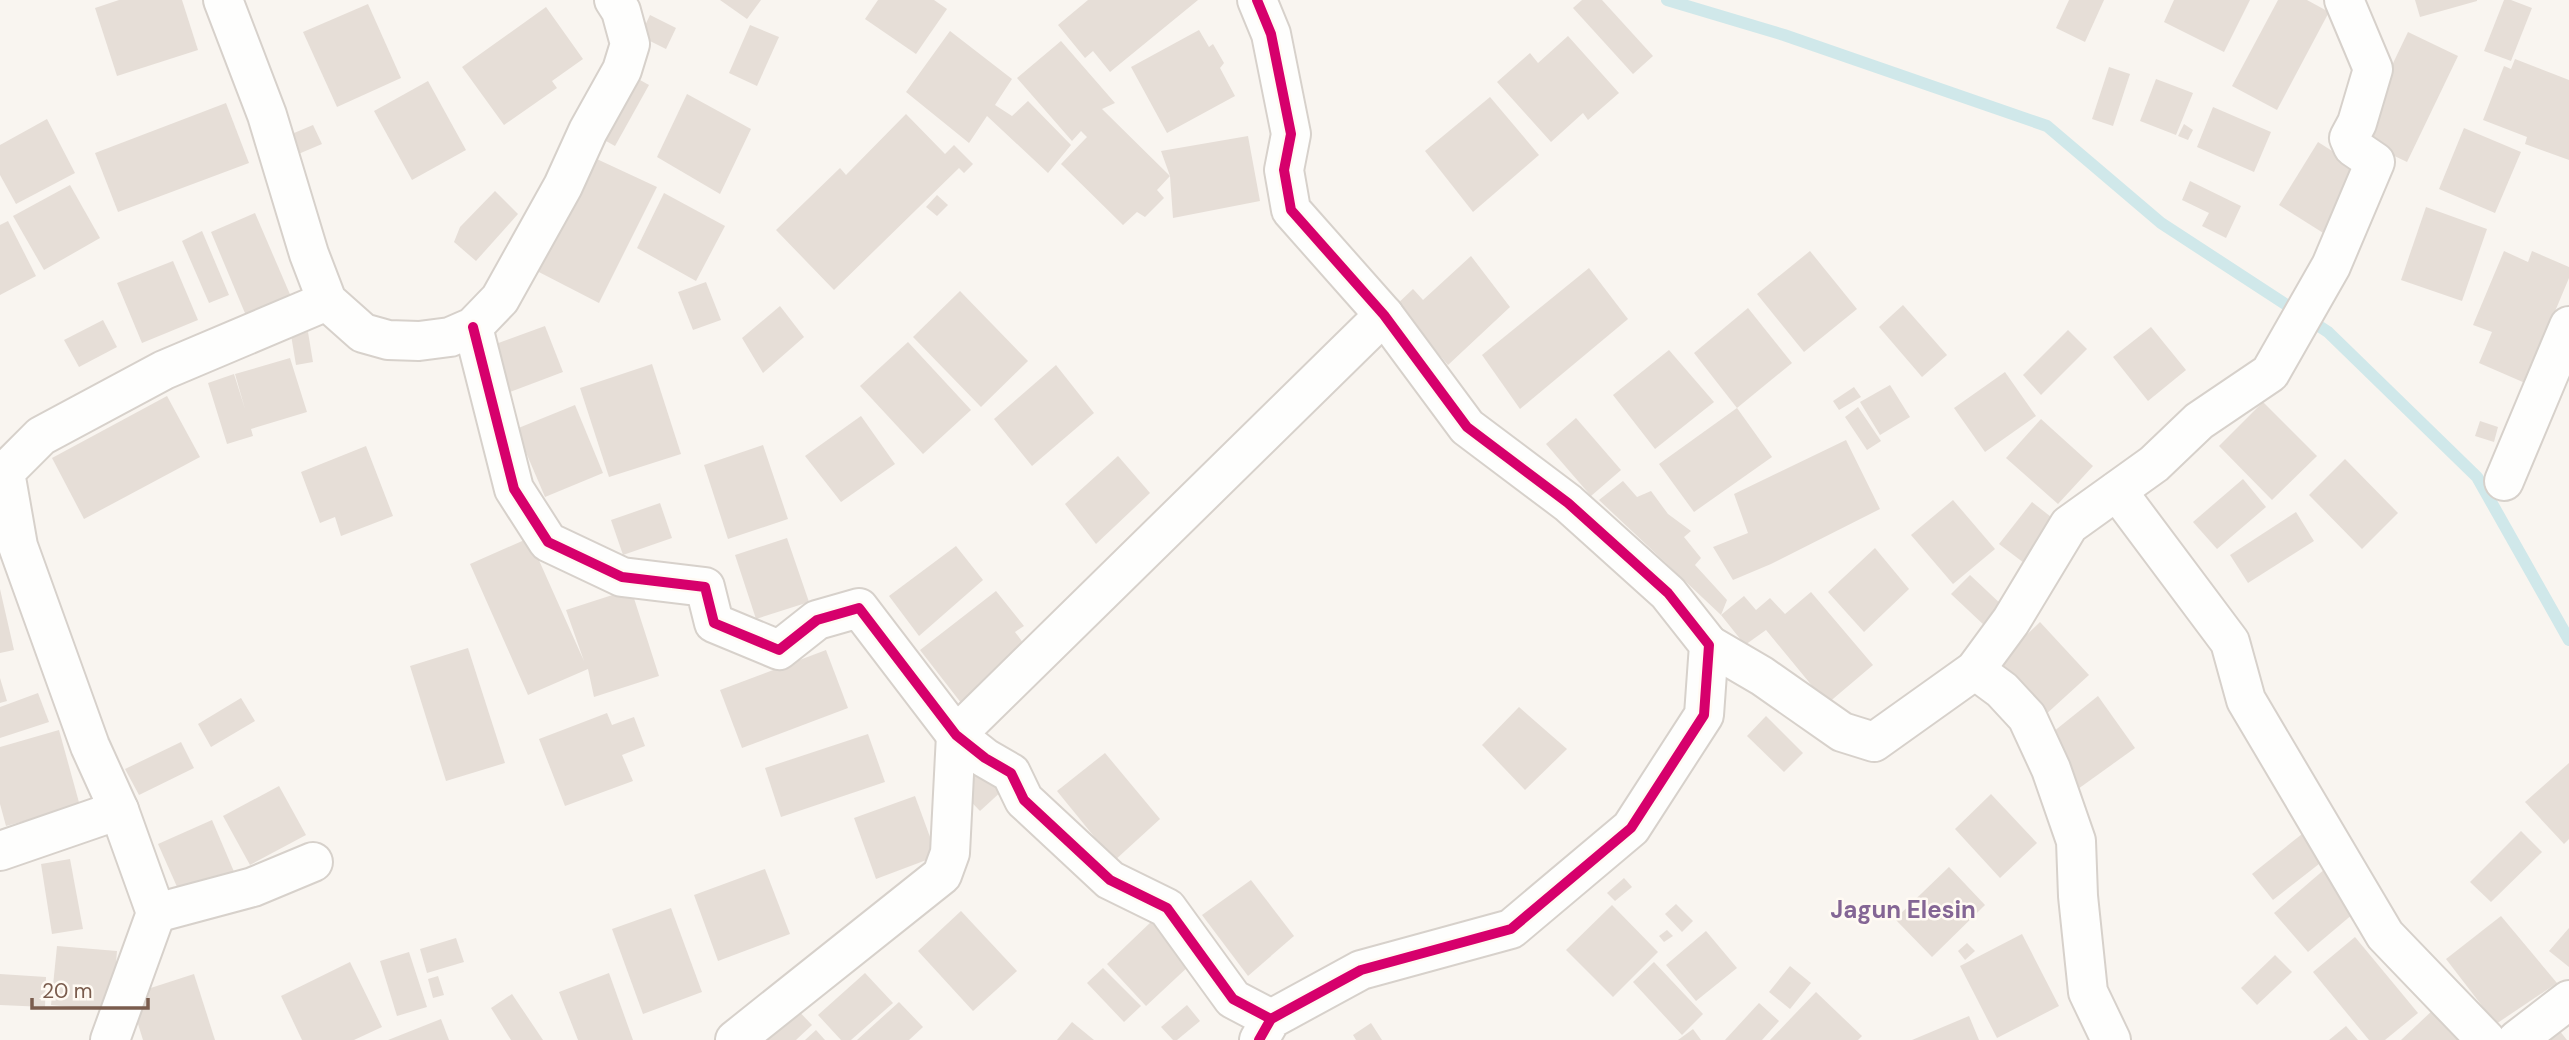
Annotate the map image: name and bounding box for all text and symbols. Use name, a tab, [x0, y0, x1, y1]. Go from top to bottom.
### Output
district label: Jagun Elesin	[1830, 894, 1976, 925]
scale bar	[32, 967, 147, 1011]
text: 20 m	[42, 977, 93, 1005]

